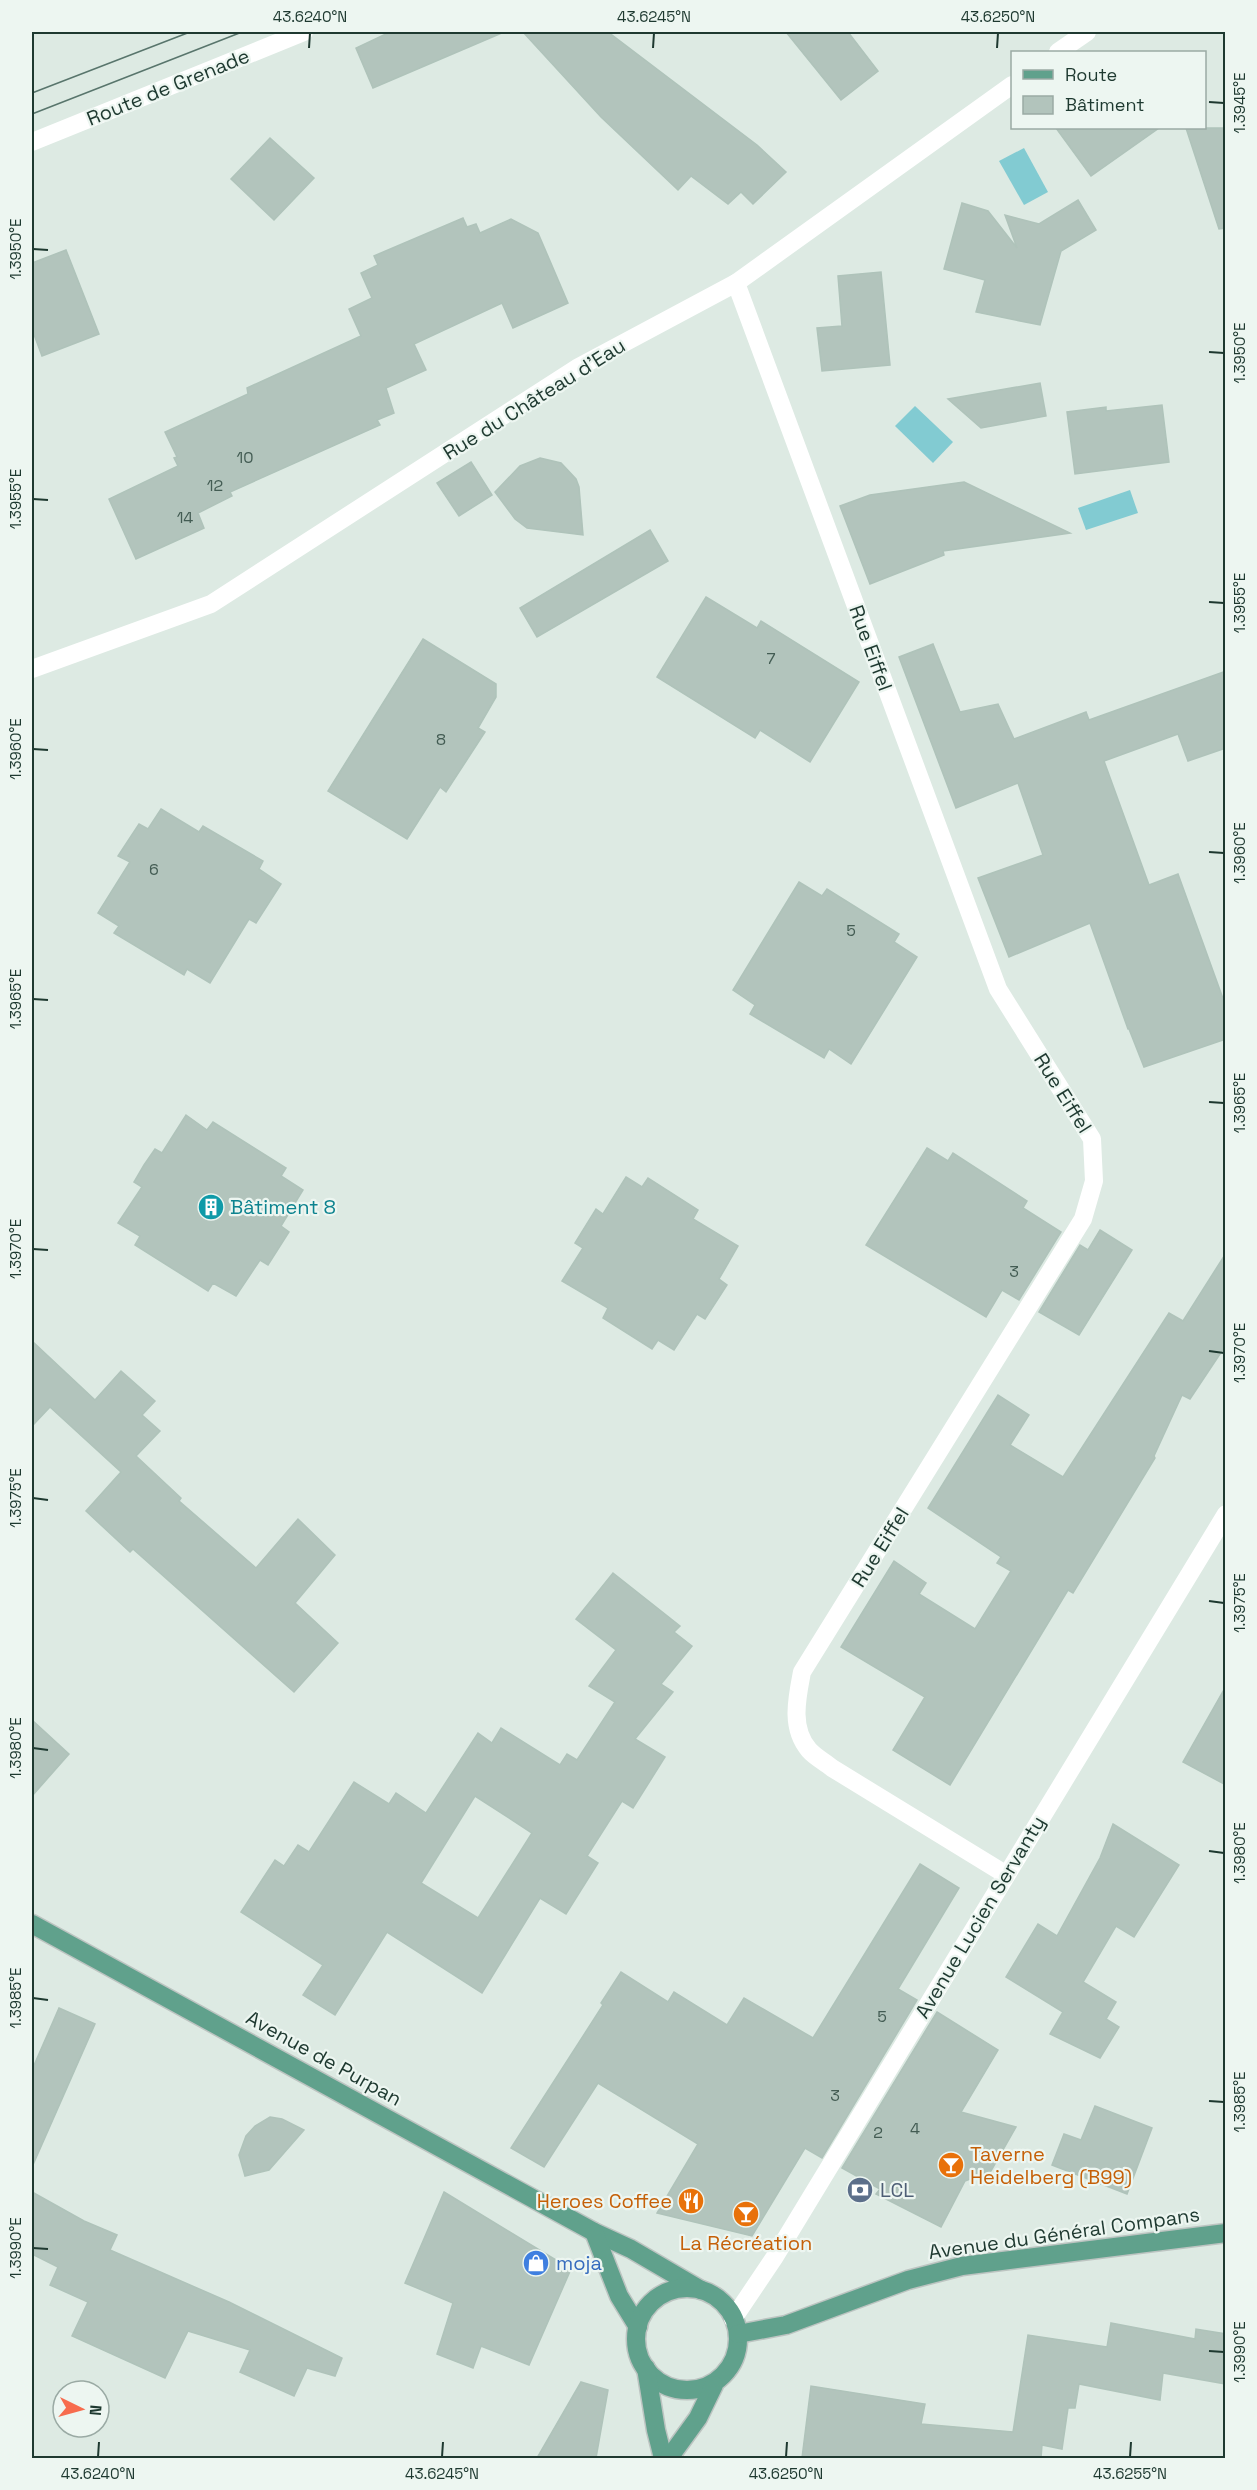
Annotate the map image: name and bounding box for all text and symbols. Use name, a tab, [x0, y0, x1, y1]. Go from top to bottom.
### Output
text: 43.6240°N	[273, 7, 347, 26]
text: 43.6245°N	[617, 7, 691, 26]
text: 43.6250°N	[961, 7, 1035, 26]
street label: Route de Grenade	[83, 42, 253, 132]
legend	[1011, 51, 1206, 129]
text: Route	[1065, 63, 1117, 86]
text: 1.3945°E	[1230, 73, 1249, 133]
text: Bâtiment	[1065, 93, 1145, 116]
text: 1.3950°E	[6, 218, 25, 280]
text: 1.3950°E	[1230, 322, 1249, 384]
street label: Rue du Château d'Eau	[438, 332, 630, 466]
house number: 10	[237, 447, 253, 468]
text: 1.3955°E	[6, 469, 25, 529]
house number: 12	[207, 475, 223, 496]
house number: 14	[177, 507, 193, 528]
text: 1.3955°E	[1230, 573, 1249, 633]
street label: Rue Eiffel	[843, 601, 899, 695]
house number: 7	[766, 648, 776, 669]
text: 1.3960°E	[6, 718, 25, 780]
house number: 8	[436, 729, 446, 750]
text: 1.3960°E	[1230, 822, 1249, 884]
house number: 6	[149, 859, 159, 880]
house number: 5	[846, 920, 856, 941]
text: 1.3965°E	[6, 969, 25, 1029]
street label: Rue Eiffel	[1028, 1048, 1098, 1138]
text: 1.3965°E	[1230, 1073, 1249, 1133]
building icon: Bâtiment 8	[196, 1192, 226, 1222]
place label: Bâtiment 8	[230, 1194, 336, 1220]
text: 1.3970°E	[6, 1219, 25, 1279]
house number: 3	[1009, 1261, 1019, 1282]
text: 1.3970°E	[1230, 1323, 1249, 1383]
text: 1.3975°E	[6, 1468, 25, 1528]
street label: Rue Eiffel	[845, 1502, 915, 1592]
text: 1.3975°E	[1230, 1573, 1249, 1633]
text: 1.3980°E	[6, 1717, 25, 1779]
street label: Avenue Lucien Servanty	[909, 1811, 1051, 2023]
text: 1.3980°E	[1230, 1822, 1249, 1884]
text: 1.3985°E	[6, 1968, 25, 2028]
street label: Avenue de Purpan	[242, 2004, 406, 2112]
house number: 5	[877, 2006, 887, 2027]
text: 1.3985°E	[1230, 2072, 1249, 2132]
house number: 3	[830, 2085, 840, 2106]
house number: 4	[910, 2118, 920, 2139]
house number: 2	[873, 2122, 883, 2143]
place label: Taverne Heidelberg (B99)	[970, 2141, 1132, 2190]
bar icon: Taverne Heidelberg (B99)	[936, 2150, 966, 2180]
bank icon: LCL	[845, 2175, 875, 2205]
place label: LCL	[880, 2177, 914, 2203]
restaurant icon: Heroes Coffee	[676, 2186, 706, 2216]
place label: Heroes Coffee	[537, 2188, 672, 2214]
bar icon: La Récréation	[731, 2199, 761, 2229]
street label: Avenue du Général Compans	[927, 2201, 1201, 2265]
text: 1.3990°E	[6, 2217, 25, 2279]
place label: La Récréation	[680, 2230, 812, 2256]
shop icon: moja	[521, 2248, 551, 2278]
place label: moja	[556, 2250, 602, 2276]
text: 1.3990°E	[1230, 2321, 1249, 2383]
north arrow	[51, 2379, 111, 2439]
text: N	[85, 2404, 106, 2417]
text: 43.6240°N	[61, 2464, 135, 2483]
text: 43.6245°N	[405, 2464, 479, 2483]
text: 43.6250°N	[749, 2464, 823, 2483]
text: 43.6255°N	[1093, 2464, 1167, 2483]

